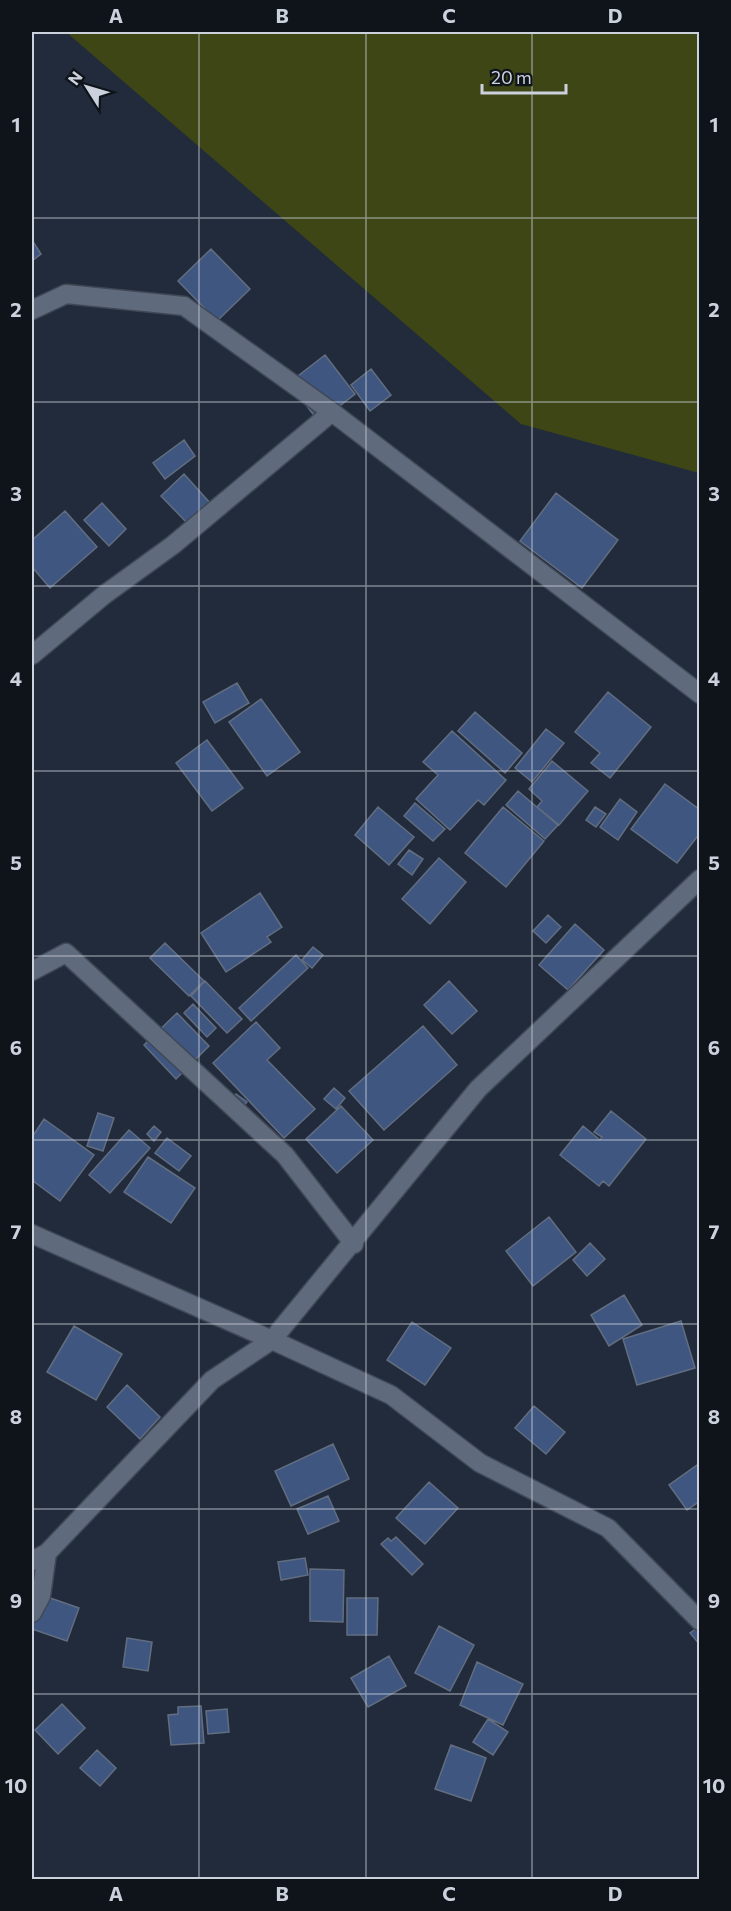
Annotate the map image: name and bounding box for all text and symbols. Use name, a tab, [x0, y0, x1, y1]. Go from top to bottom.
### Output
text: A	[109, 3, 123, 27]
text: B	[275, 3, 289, 27]
text: C	[442, 3, 456, 27]
text: D	[608, 3, 622, 27]
north arrow	[57, 57, 117, 117]
scale bar	[482, 57, 566, 95]
text: 20 m	[491, 66, 532, 88]
text: N	[63, 67, 86, 88]
text: 1	[11, 112, 21, 136]
text: 1	[709, 112, 719, 136]
text: 2	[10, 297, 22, 321]
text: 2	[708, 297, 720, 321]
text: 3	[10, 481, 22, 505]
text: 3	[708, 481, 720, 505]
text: 4	[10, 666, 22, 690]
text: 4	[708, 666, 720, 690]
text: 5	[10, 850, 22, 874]
text: 5	[708, 850, 720, 874]
text: 6	[10, 1035, 22, 1059]
text: 6	[708, 1035, 720, 1059]
text: 7	[11, 1219, 22, 1243]
text: 7	[709, 1219, 720, 1243]
text: 8	[10, 1404, 22, 1428]
text: 8	[708, 1404, 720, 1428]
text: 9	[10, 1588, 22, 1612]
text: 9	[708, 1588, 720, 1612]
text: 10	[5, 1773, 27, 1797]
text: 10	[703, 1773, 725, 1797]
text: A	[109, 1881, 123, 1905]
text: B	[275, 1881, 289, 1905]
text: C	[442, 1881, 456, 1905]
text: D	[608, 1881, 622, 1905]

